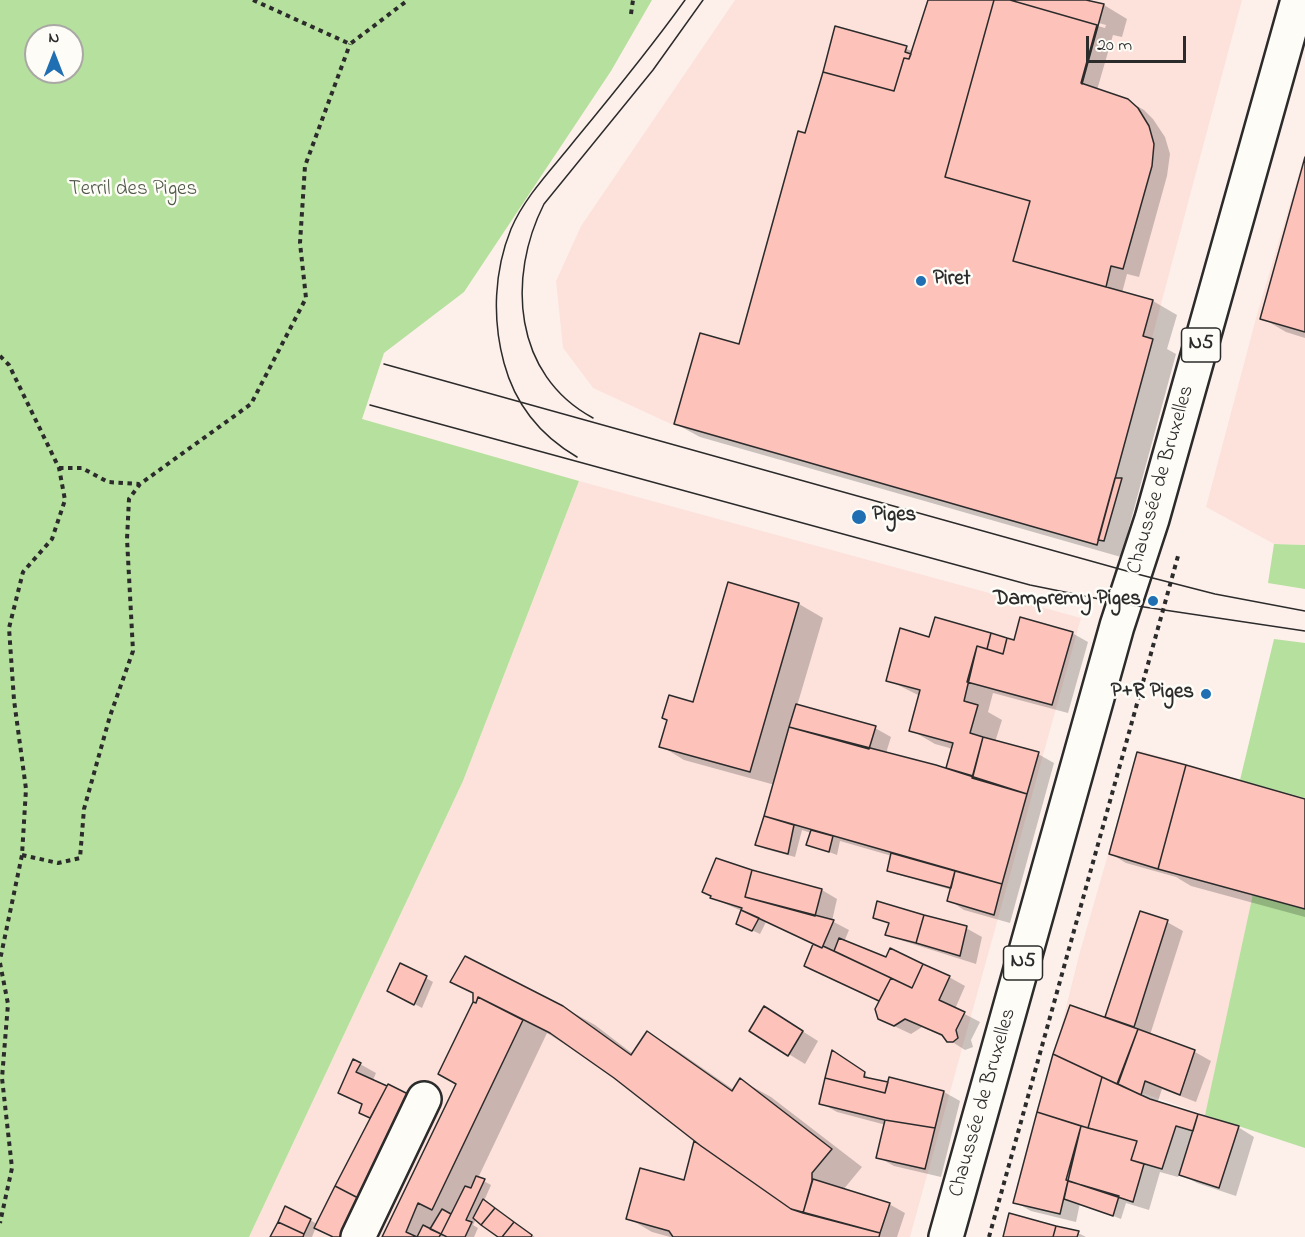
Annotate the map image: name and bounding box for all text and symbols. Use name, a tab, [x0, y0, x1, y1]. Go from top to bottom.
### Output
north arrow	[24, 24, 84, 84]
scale bar	[1089, 24, 1190, 62]
text: N	[49, 26, 59, 50]
text: 20 m	[1097, 33, 1132, 59]
park label: Terril des Piges	[69, 178, 197, 204]
place label: Piret	[933, 268, 971, 294]
marker: Piret	[914, 274, 928, 288]
road number: N5	[1182, 328, 1220, 362]
street label: Chaussée de Bruxelles	[1123, 383, 1201, 577]
place label: Piges	[872, 504, 916, 530]
marker: Piges	[850, 508, 868, 526]
place label: Dampremy Piges	[993, 588, 1141, 614]
marker: Dampremy Piges	[1146, 594, 1160, 608]
place label: P+R Piges	[1111, 681, 1194, 707]
marker: P+R Piges	[1199, 687, 1213, 701]
road number: N5	[1004, 946, 1042, 980]
street label: Chaussée de Bruxelles	[945, 1006, 1023, 1200]

